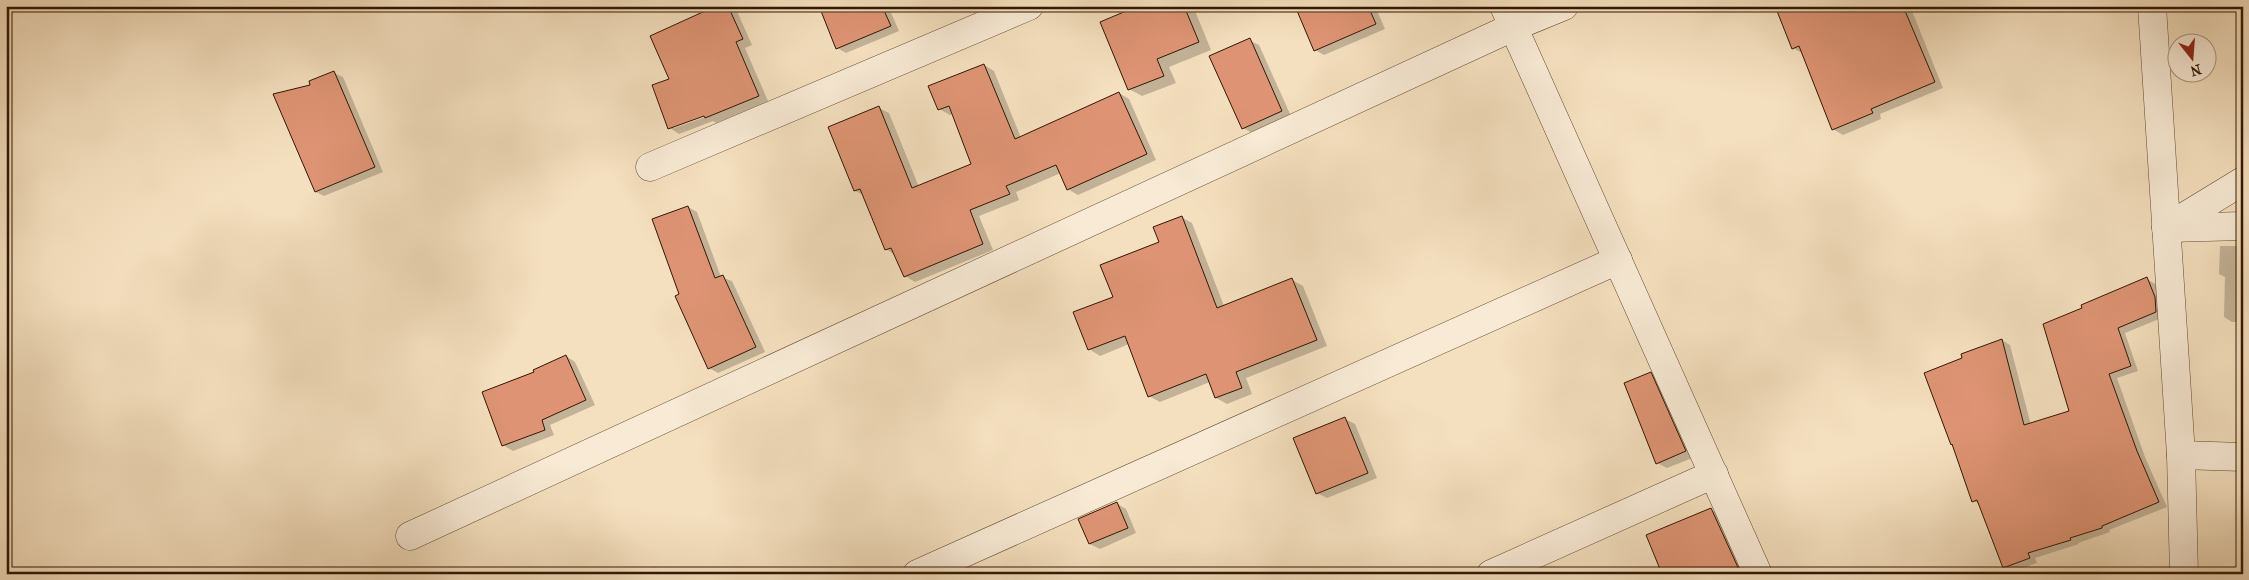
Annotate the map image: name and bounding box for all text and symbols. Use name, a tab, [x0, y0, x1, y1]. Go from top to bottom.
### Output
north arrow	[2166, 32, 2216, 82]
text: N	[2188, 60, 2203, 80]

